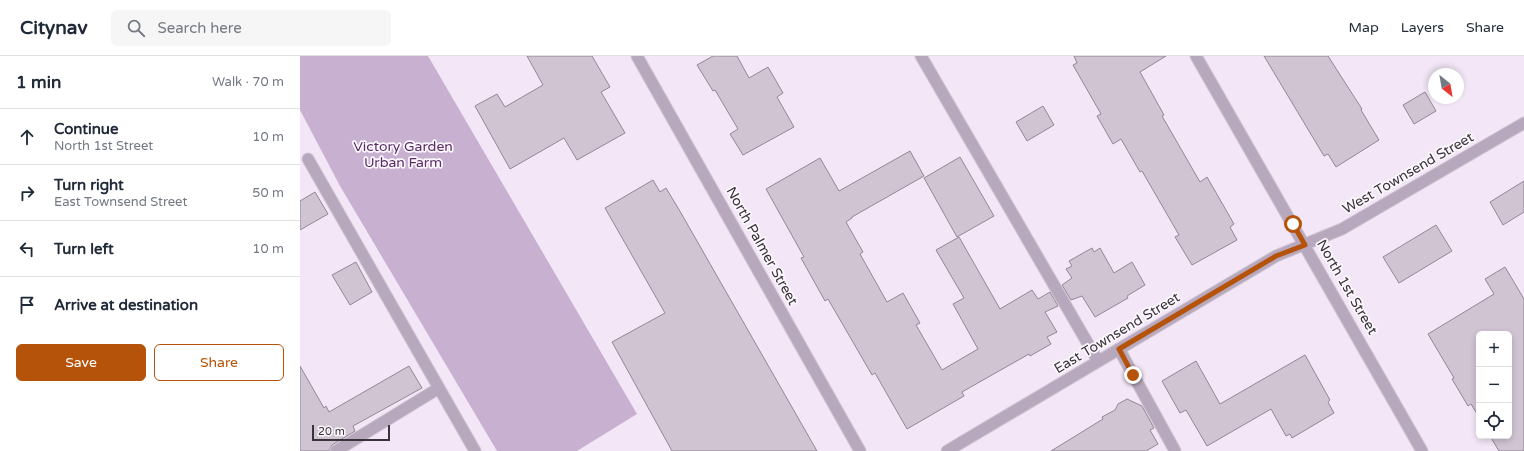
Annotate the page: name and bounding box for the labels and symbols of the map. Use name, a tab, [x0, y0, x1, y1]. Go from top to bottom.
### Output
north arrow	[1428, 68, 1464, 104]
street label: West Townsend Street	[1339, 128, 1477, 217]
park label: Victory Garden Urban Farm	[353, 138, 453, 171]
street label: North Palmer Street	[722, 184, 802, 309]
route start	[1284, 215, 1302, 233]
street label: North 1st Street	[1313, 236, 1381, 338]
street label: East Townsend Street	[1051, 288, 1184, 377]
route end	[1124, 366, 1142, 384]
scale bar	[312, 423, 390, 442]

